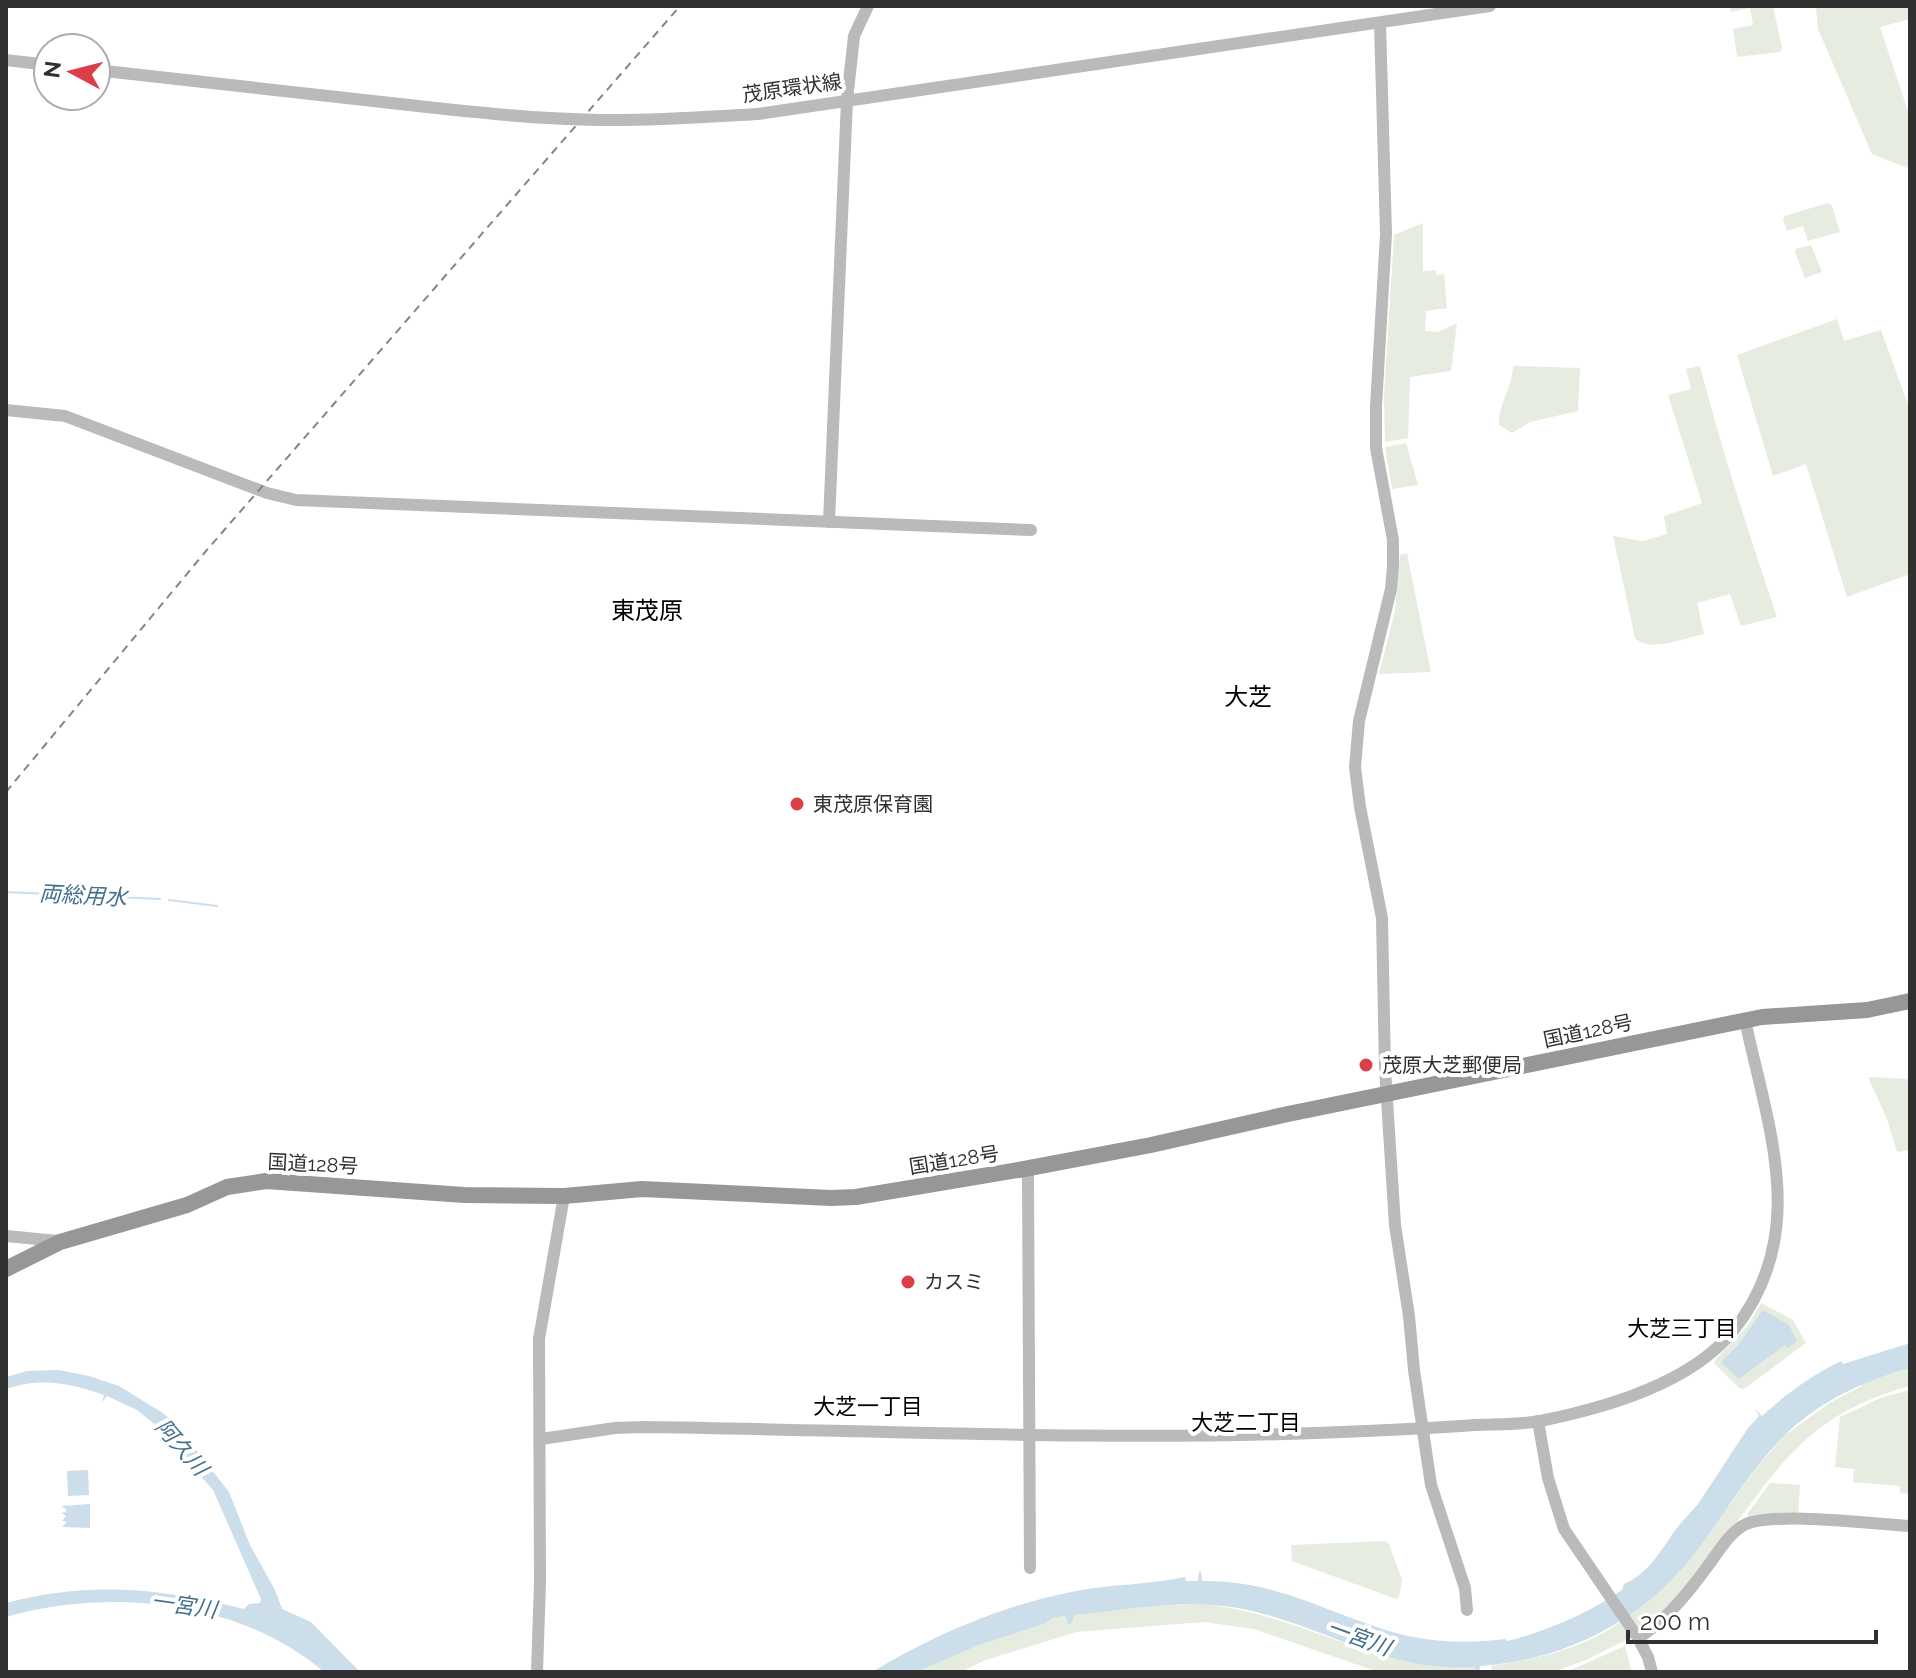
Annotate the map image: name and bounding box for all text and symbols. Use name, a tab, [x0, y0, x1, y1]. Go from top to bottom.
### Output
north arrow	[32, 32, 112, 112]
text: N	[38, 60, 66, 79]
street label: 茂原環状線	[741, 69, 843, 107]
district label: 東茂原	[611, 596, 683, 625]
district label: 大芝	[1224, 682, 1272, 711]
place label: 東茂原保育園	[813, 792, 933, 816]
marker: 東茂原保育園	[788, 795, 806, 813]
water label: 両総用水	[38, 880, 130, 910]
street label: 国道128号	[1541, 1010, 1635, 1052]
place label: 茂原大芝郵便局	[1382, 1053, 1522, 1077]
marker: 茂原大芝郵便局	[1357, 1056, 1375, 1074]
street label: 国道128号	[907, 1141, 1001, 1179]
street label: 国道128号	[267, 1150, 359, 1178]
place label: カスミ	[924, 1270, 984, 1294]
marker: カスミ	[899, 1273, 917, 1291]
district label: 大芝三丁目	[1627, 1315, 1737, 1341]
district label: 大芝一丁目	[813, 1393, 923, 1419]
district label: 大芝二丁目	[1191, 1409, 1301, 1435]
water label: 阿久川	[151, 1414, 215, 1482]
water label: 一宮川	[150, 1588, 220, 1623]
scale bar	[1628, 1594, 1876, 1644]
text: 200 m	[1640, 1607, 1710, 1636]
water label: 一宮川	[1324, 1613, 1396, 1661]

